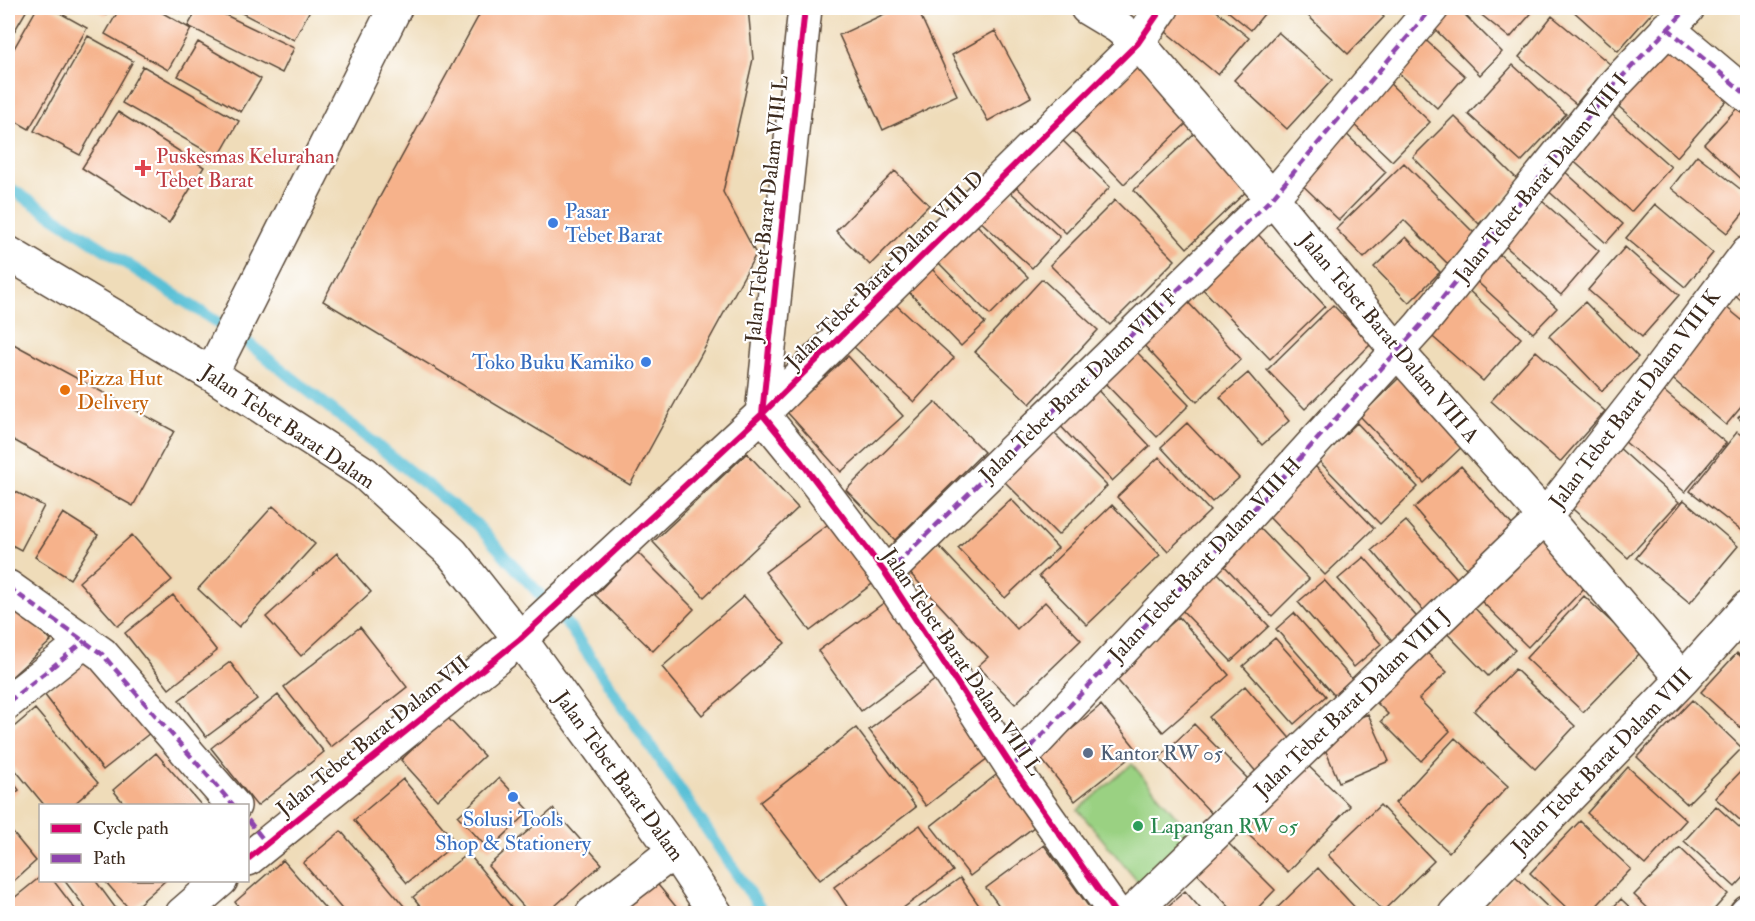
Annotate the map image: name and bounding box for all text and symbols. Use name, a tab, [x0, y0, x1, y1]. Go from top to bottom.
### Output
street label: Jalan Tebet Barat Dalam VIII I	[1448, 68, 1634, 289]
street label: Jalan Tebet Barat Dalam VIII L	[739, 74, 794, 345]
place label: Puskesmas Kelurahan Tebet Barat	[156, 143, 335, 194]
marker: Puskesmas Kelurahan Tebet Barat	[134, 159, 152, 177]
street label: Jalan Tebet Barat Dalam VIII D	[779, 165, 990, 376]
place label: Pasar Tebet Barat	[565, 198, 663, 249]
marker: Pasar Tebet Barat	[546, 216, 560, 230]
street label: Jalan Tebet Barat Dalam VIII A	[1292, 226, 1485, 449]
street label: Jalan Tebet Barat Dalam VIII F	[973, 284, 1184, 489]
street label: Jalan Tebet Barat Dalam VIII K	[1543, 284, 1727, 515]
place label: Toko Buku Kamiko	[472, 349, 634, 376]
marker: Toko Buku Kamiko	[639, 355, 653, 369]
street label: Jalan Tebet Barat Dalam	[195, 358, 380, 495]
place label: Pizza Hut Delivery	[77, 365, 163, 416]
marker: Pizza Hut Delivery	[58, 383, 72, 397]
street label: Jalan Tebet Barat Dalam VIII H	[1102, 452, 1307, 669]
street label: Jalan Tebet Barat Dalam VIII L	[875, 542, 1048, 781]
street label: Jalan Tebet Barat Dalam VIII J	[1248, 602, 1456, 804]
street label: Jalan Tebet Barat Dalam VII	[270, 650, 475, 823]
street label: Jalan Tebet Barat Dalam VIII	[1505, 662, 1698, 861]
street label: Jalan Tebet Barat Dalam	[548, 685, 690, 866]
place label: Kantor RW 05	[1100, 740, 1224, 767]
marker: Kantor RW 05	[1081, 746, 1095, 760]
marker: Solusi Tools Shop & Stationery	[506, 790, 520, 804]
legend	[39, 804, 249, 882]
place label: Solusi Tools Shop & Stationery	[435, 806, 592, 857]
place label: Lapangan RW 05	[1150, 813, 1299, 840]
text: Cycle path	[93, 817, 169, 840]
marker: Lapangan RW 05	[1131, 819, 1145, 833]
text: Path	[93, 847, 126, 870]

